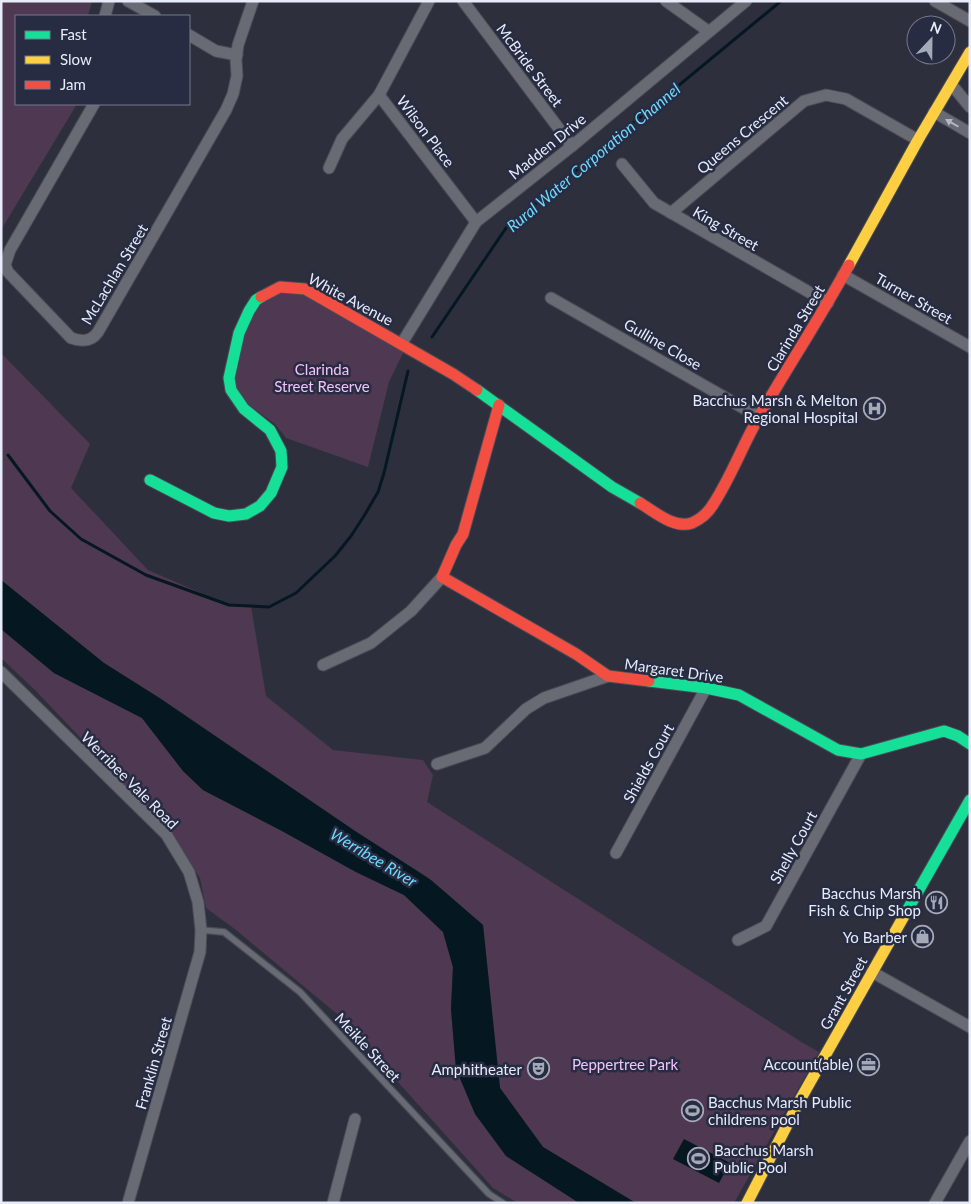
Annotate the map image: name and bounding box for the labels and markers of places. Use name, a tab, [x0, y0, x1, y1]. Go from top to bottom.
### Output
place label: Bacchus Marsh & Melton Regional Hospital	[693, 391, 858, 426]
hospital icon: Bacchus Marsh & Melton Regional Hospital	[862, 397, 886, 421]
place label: Bacchus Marsh Fish & Chip Shop	[808, 884, 921, 919]
restaurant icon: Bacchus Marsh Fish & Chip Shop	[925, 890, 949, 914]
shop icon: Yo Barber	[911, 925, 935, 949]
place label: Yo Barber	[843, 928, 908, 946]
office icon: Account(able)	[857, 1052, 881, 1076]
place label: Account(able)	[764, 1055, 853, 1073]
theatre icon: Amphitheater	[526, 1057, 550, 1081]
place label: Amphitheater	[431, 1060, 523, 1078]
place label: Bacchus Marsh Public childrens pool	[708, 1093, 852, 1128]
sports icon: Bacchus Marsh Public childrens pool	[680, 1099, 704, 1123]
place label: Bacchus Marsh Public Pool	[714, 1141, 814, 1176]
sports icon: Bacchus Marsh Public Pool	[686, 1147, 710, 1171]

